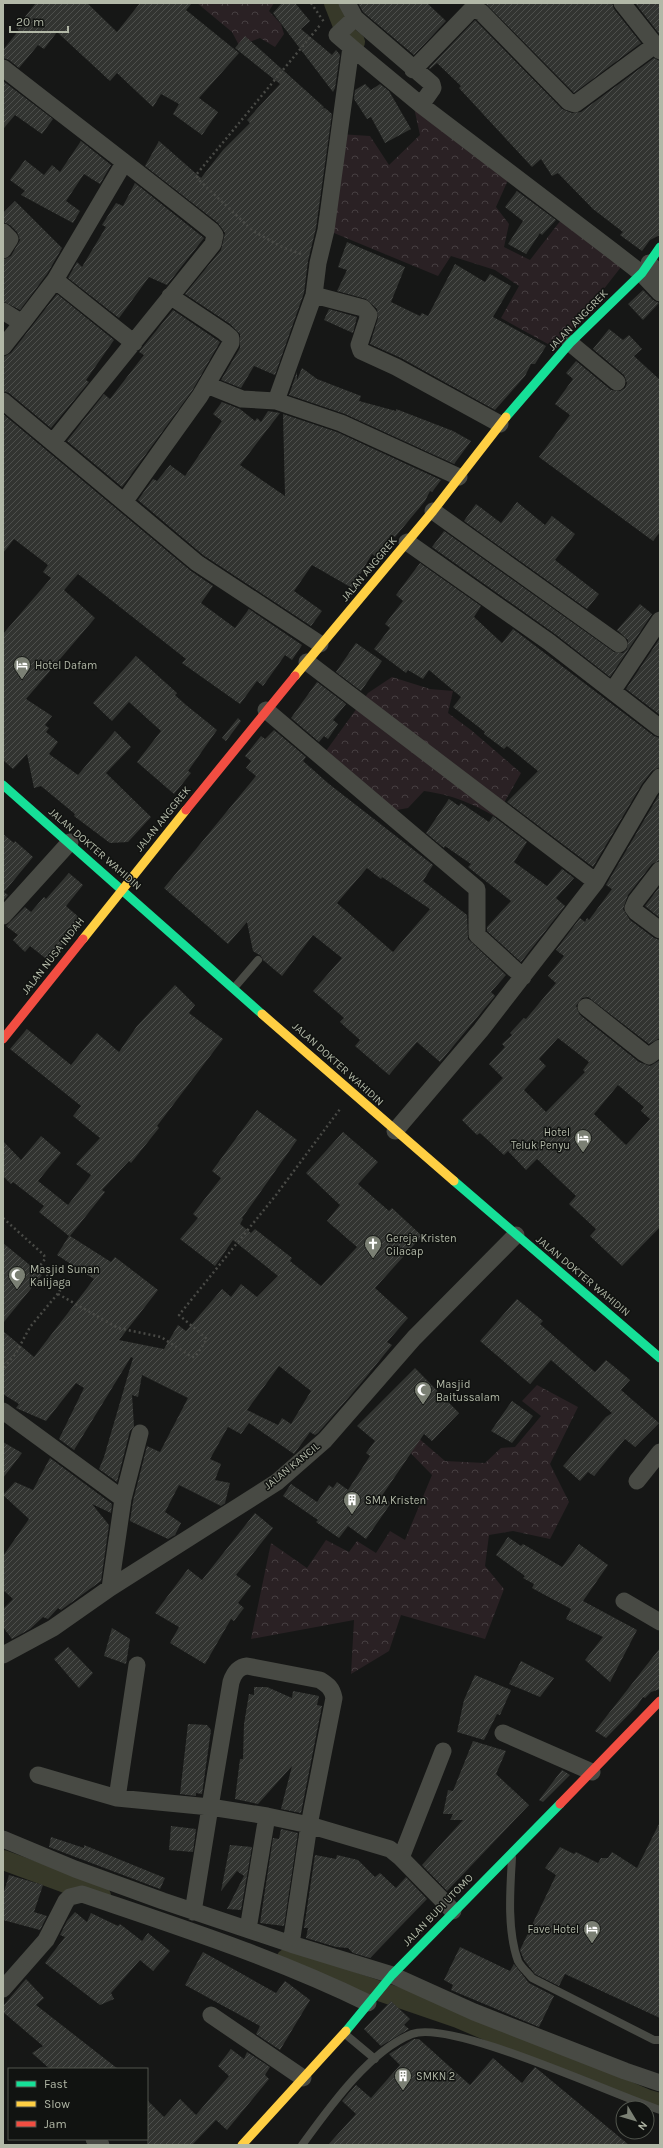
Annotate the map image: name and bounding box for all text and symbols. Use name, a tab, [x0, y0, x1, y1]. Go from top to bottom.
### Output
scale bar	[10, 8, 68, 34]
text: 20 m	[16, 15, 44, 29]
street label: JALAN ANGGREK	[546, 286, 611, 353]
street label: JALAN ANGGREK	[338, 534, 400, 604]
hotel icon: Hotel Dafam	[12, 655, 32, 680]
place label: Hotel Dafam	[35, 659, 97, 672]
street label: JALAN ANGGREK	[133, 784, 193, 854]
street label: JALAN DOKTER WAHIDIN	[46, 805, 144, 893]
street label: JALAN NUSA INDAH	[19, 915, 87, 997]
street label: JALAN DOKTER WAHIDIN	[290, 1020, 386, 1108]
place label: Hotel Teluk Penyu	[511, 1126, 570, 1152]
hotel icon: Hotel Teluk Penyu	[573, 1128, 593, 1153]
place label: Gereja Kristen Cilacap	[386, 1232, 457, 1258]
street label: JALAN DOKTER WAHIDIN	[533, 1233, 633, 1319]
church icon: Gereja Kristen Cilacap	[363, 1234, 383, 1259]
place label: Masjid Sunan Kalijaga	[30, 1263, 100, 1289]
mosque icon: Masjid Sunan Kalijaga	[7, 1265, 27, 1290]
place label: Masjid Baitussalam	[436, 1378, 500, 1404]
mosque icon: Masjid Baitussalam	[413, 1380, 433, 1405]
street label: JALAN KANCIL	[262, 1439, 323, 1492]
building icon: SMA Kristen	[342, 1490, 362, 1515]
place label: SMA Kristen	[365, 1494, 426, 1507]
street label: JALAN BUDI UTOMO	[400, 1871, 476, 1949]
hotel icon: Fave Hotel	[582, 1919, 602, 1944]
place label: Fave Hotel	[527, 1923, 579, 1936]
building icon: SMKN 2	[393, 2066, 413, 2091]
legend	[8, 2068, 148, 2140]
place label: SMKN 2	[416, 2070, 455, 2083]
text: Fast	[44, 2077, 68, 2091]
text: Slow	[44, 2097, 70, 2111]
north arrow	[615, 2100, 655, 2140]
text: Jam	[44, 2117, 67, 2131]
text: N	[635, 2119, 650, 2133]

